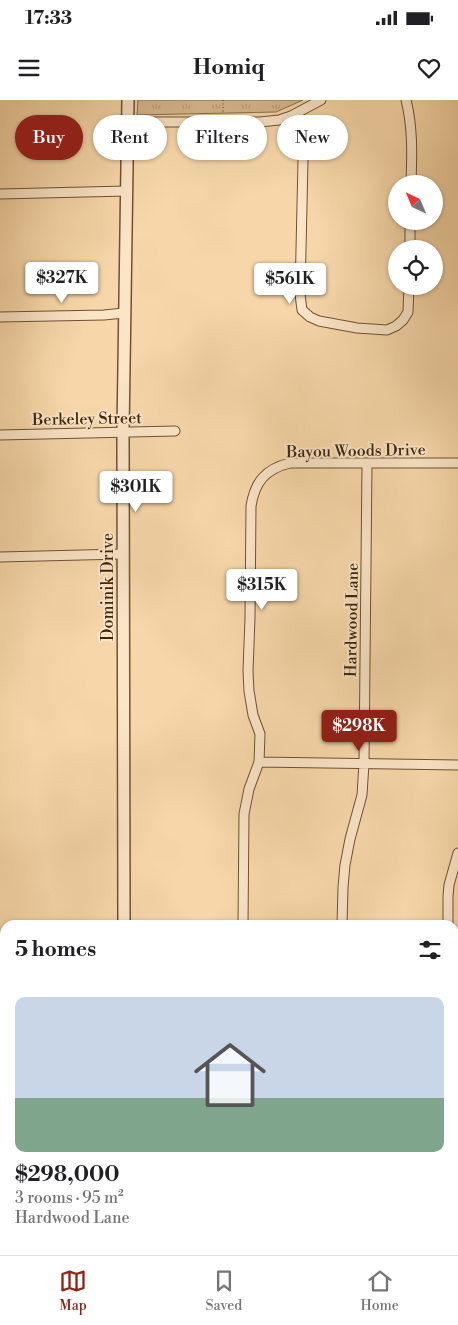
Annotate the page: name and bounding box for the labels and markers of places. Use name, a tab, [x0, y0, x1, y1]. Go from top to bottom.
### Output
pin: $327K	[27, 262, 97, 304]
pin: $561K	[255, 262, 325, 305]
pin: $301K	[101, 470, 171, 513]
pin: $315K	[227, 568, 297, 611]
pin: $298K	[324, 710, 394, 752]

